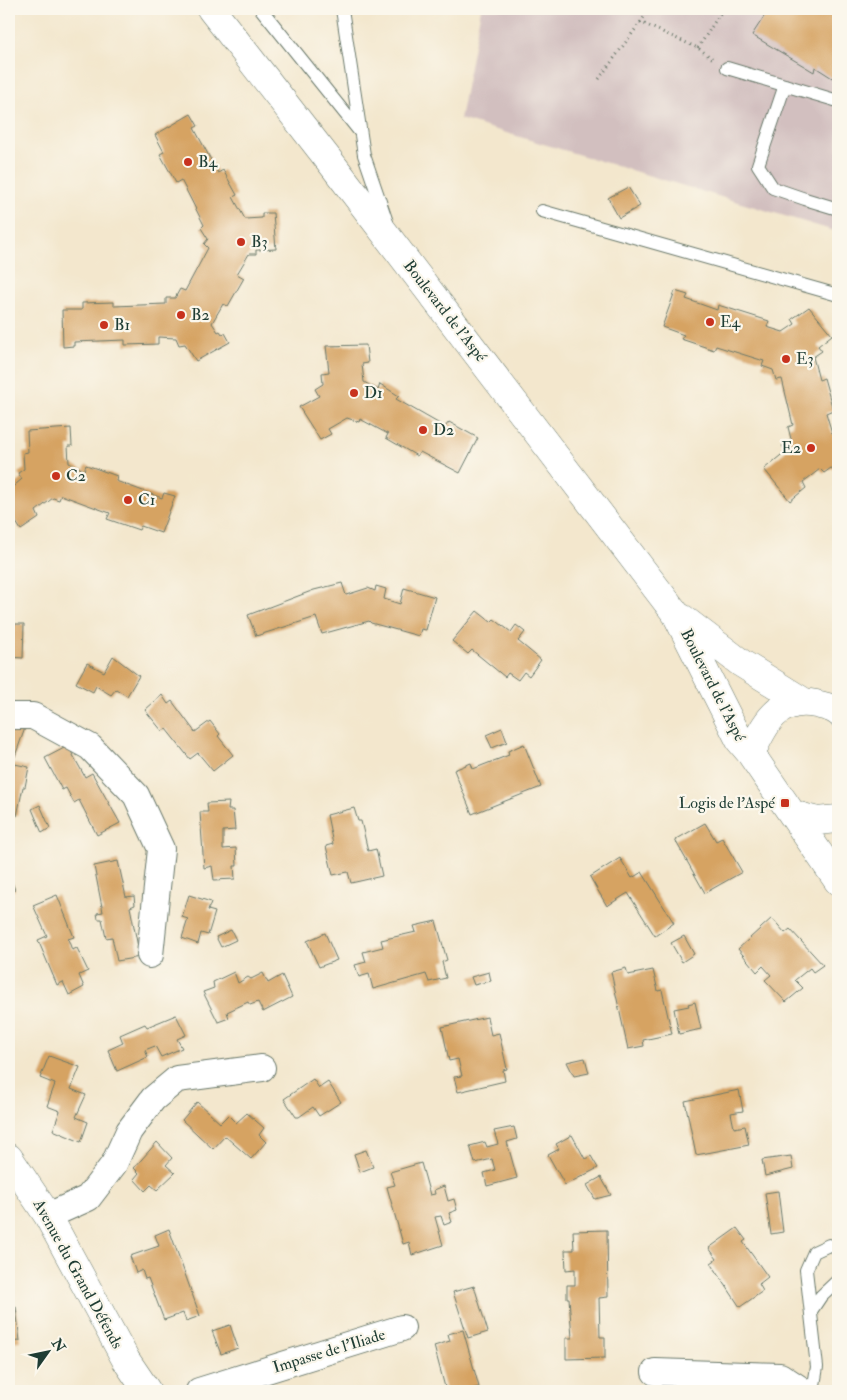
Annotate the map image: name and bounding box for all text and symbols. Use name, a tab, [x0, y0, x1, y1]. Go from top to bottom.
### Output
place label: B4	[198, 152, 218, 172]
marker: B4	[182, 156, 194, 168]
place label: B3	[251, 232, 268, 252]
marker: B3	[235, 236, 247, 248]
street label: Boulevard de l'Aspé	[398, 256, 491, 367]
place label: B2	[191, 305, 210, 325]
marker: B2	[175, 309, 187, 321]
place label: E4	[720, 312, 742, 332]
place label: B1	[114, 315, 130, 335]
marker: E4	[704, 316, 716, 328]
marker: B1	[98, 319, 110, 331]
place label: E3	[796, 349, 814, 369]
marker: E3	[780, 353, 792, 365]
place label: D1	[364, 383, 383, 403]
marker: D1	[348, 387, 360, 399]
place label: D2	[433, 420, 454, 440]
marker: D2	[417, 424, 429, 436]
place label: E2	[781, 438, 801, 458]
marker: E2	[805, 442, 817, 454]
place label: C2	[66, 466, 86, 486]
marker: C2	[50, 470, 62, 482]
place label: C1	[138, 490, 155, 510]
marker: C1	[122, 494, 134, 506]
street label: Boulevard de l'Aspé	[675, 625, 750, 745]
place label: Logis de l'Aspé	[679, 793, 775, 814]
marker: Logis de l'Aspé	[779, 797, 791, 809]
street label: Avenue du Grand Défends	[28, 1195, 127, 1352]
street label: Impasse de l'Iliade	[270, 1324, 388, 1379]
north arrow	[22, 1328, 72, 1378]
text: N	[47, 1334, 69, 1355]

